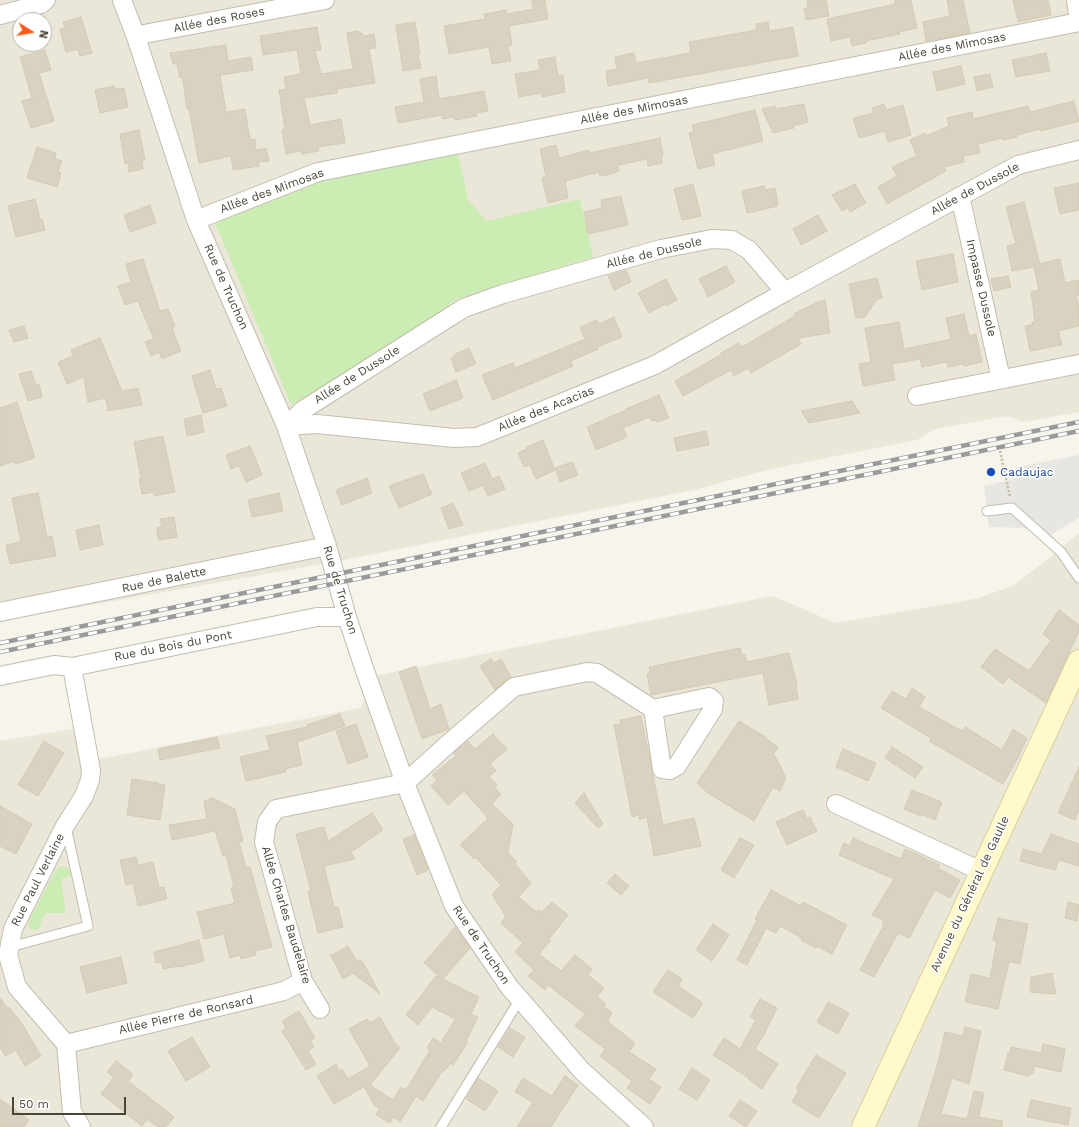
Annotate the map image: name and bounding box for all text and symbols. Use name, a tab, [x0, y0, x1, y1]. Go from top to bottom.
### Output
street label: Allée des Roses	[172, 4, 266, 36]
north arrow	[12, 12, 52, 52]
text: N	[36, 29, 50, 39]
street label: Allée des Mimosas	[897, 29, 1007, 65]
street label: Allée des Mimosas	[579, 92, 689, 128]
street label: Allée de Dussole	[928, 160, 1022, 218]
street label: Allée des Mimosas	[218, 165, 326, 217]
street label: Allée de Dussole	[605, 234, 703, 272]
street label: Impasse Dussole	[963, 238, 999, 338]
street label: Rue de Truchon	[201, 242, 251, 332]
street label: Allée de Dussole	[312, 343, 402, 407]
street label: Allée des Acacias	[496, 383, 596, 435]
place label: Cadaujac	[1000, 465, 1053, 479]
marker: Cadaujac	[985, 466, 997, 478]
street label: Rue de Truchon	[320, 544, 360, 636]
street label: Rue de Balette	[120, 564, 208, 596]
street label: Rue du Bois du Pont	[113, 628, 233, 664]
street label: Avenue du Général de Gaulle	[927, 814, 1013, 974]
street label: Rue Paul Verlaine	[8, 831, 68, 929]
street label: Allée Charles Baudelaire	[258, 844, 314, 986]
street label: Rue de Truchon	[449, 903, 513, 987]
street label: Allée Pierre de Ronsard	[117, 993, 255, 1037]
scale bar	[14, 1089, 128, 1115]
text: 50 m	[19, 1097, 49, 1111]

